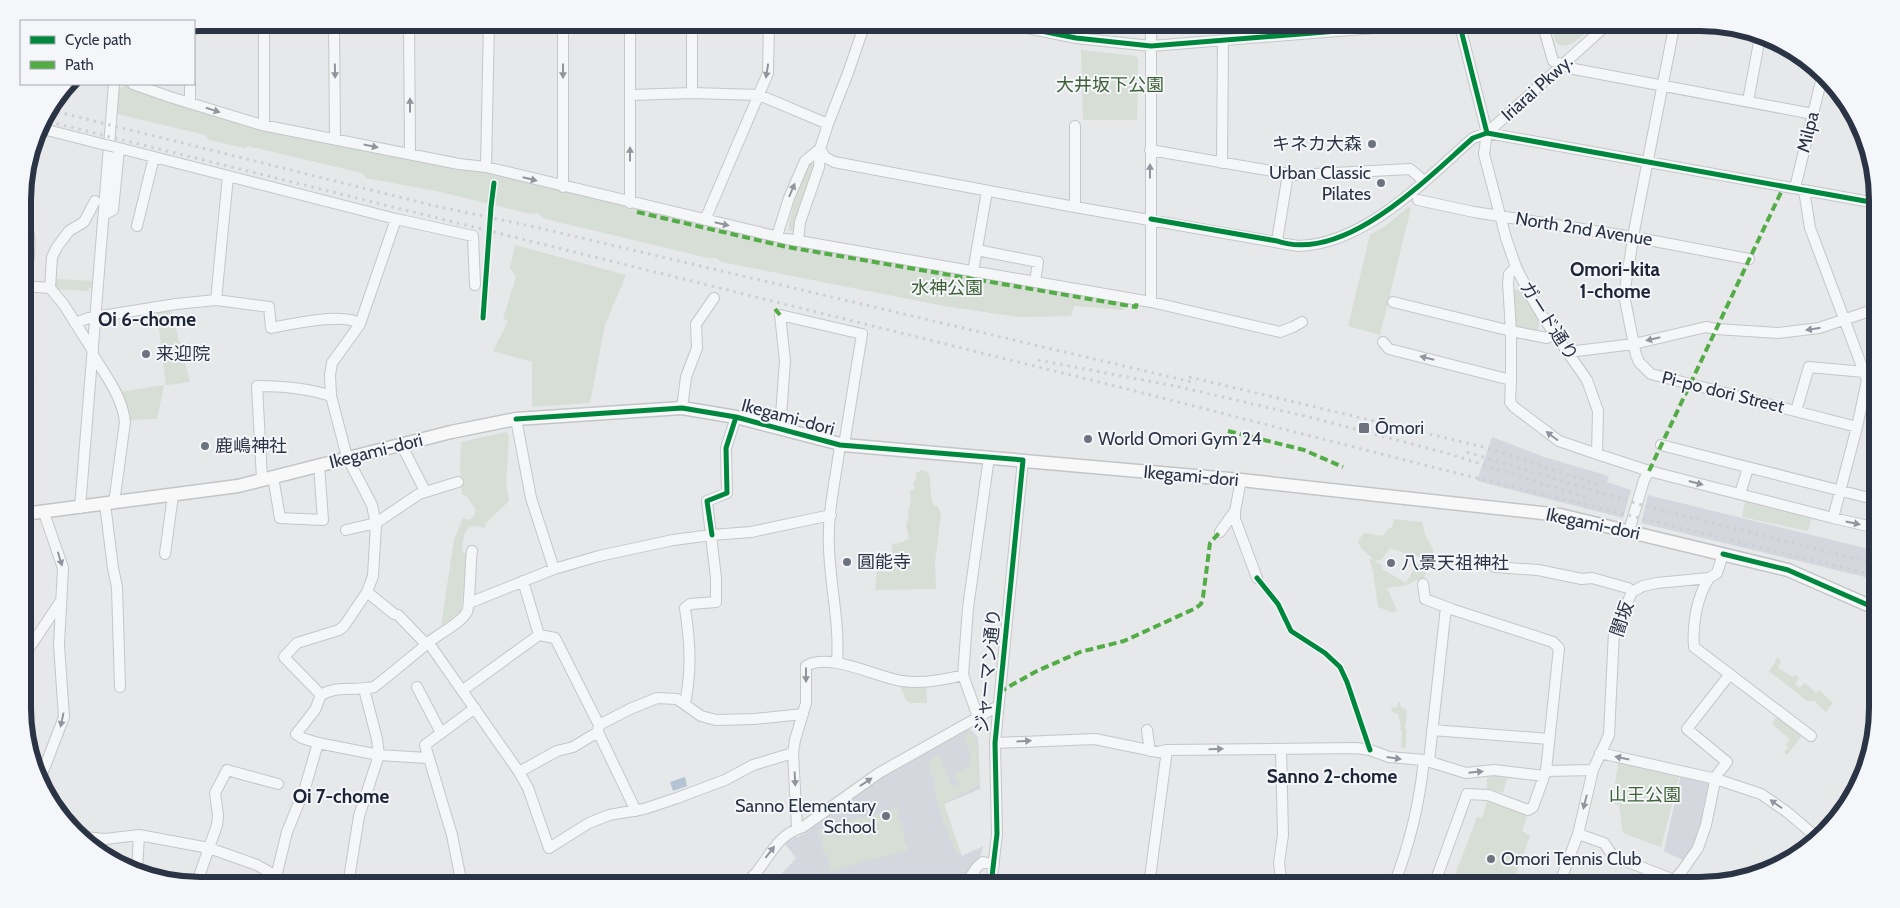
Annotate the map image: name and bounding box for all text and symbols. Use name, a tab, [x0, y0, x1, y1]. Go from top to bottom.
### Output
legend	[20, 20, 195, 85]
text: Cycle path	[65, 31, 131, 49]
street label: Iriarai Pkwy.	[1497, 50, 1577, 126]
text: Path	[65, 56, 94, 74]
one-way arrow	[331, 63, 339, 79]
one-way arrow	[559, 63, 567, 79]
one-way arrow	[762, 63, 770, 79]
park label: 大井坂下公園	[1056, 74, 1164, 96]
one-way arrow	[406, 97, 414, 113]
one-way arrow	[205, 106, 220, 114]
street label: Milpa	[1792, 109, 1824, 155]
place label: キネカ大森	[1272, 133, 1362, 155]
marker: キネカ大森	[1366, 138, 1378, 150]
one-way arrow	[363, 142, 379, 150]
one-way arrow	[626, 146, 634, 162]
one-way arrow	[1146, 162, 1154, 178]
place label: Urban Classic Pilates	[1269, 162, 1371, 205]
one-way arrow	[522, 175, 537, 183]
marker: Urban Classic Pilates	[1375, 177, 1387, 189]
one-way arrow	[789, 183, 797, 197]
street label: North 2nd Avenue	[1514, 207, 1654, 251]
one-way arrow	[715, 220, 730, 228]
district label: Omori-kita 1-chome	[1570, 258, 1661, 303]
park label: 水神公園	[911, 277, 983, 299]
street label: ガード通り	[1515, 277, 1583, 365]
district label: Oi 6-chome	[98, 308, 196, 331]
one-way arrow	[1805, 325, 1821, 333]
one-way arrow	[1645, 335, 1660, 343]
place label: 来迎院	[156, 343, 210, 365]
marker: 来迎院	[140, 348, 152, 360]
one-way arrow	[1419, 354, 1434, 362]
street label: Pi-po dori Street	[1660, 366, 1786, 418]
street label: Ikegami-dori	[739, 394, 837, 440]
place label: Ōmori	[1375, 417, 1424, 439]
marker: Ōmori	[1357, 421, 1371, 435]
place label: World Omori Gym 24	[1098, 428, 1262, 450]
street label: Ikegami-dori	[327, 429, 425, 473]
one-way arrow	[1546, 430, 1559, 441]
marker: World Omori Gym 24	[1082, 433, 1094, 445]
place label: 鹿嶋神社	[215, 435, 287, 457]
marker: 鹿嶋神社	[199, 440, 211, 452]
street label: Ikegami-dori	[1142, 461, 1240, 491]
one-way arrow	[1688, 479, 1703, 487]
street label: Ikegami-dori	[1544, 503, 1642, 545]
one-way arrow	[1846, 519, 1861, 527]
one-way arrow	[56, 551, 64, 566]
place label: 圓能寺	[857, 551, 911, 573]
place label: 八景天祖神社	[1401, 552, 1509, 574]
marker: 圓能寺	[841, 556, 853, 568]
marker: 八景天祖神社	[1385, 557, 1397, 569]
street label: 闇坂	[1606, 598, 1638, 640]
street label: ジャーマン通り	[971, 608, 1005, 734]
one-way arrow	[802, 667, 810, 683]
one-way arrow	[57, 713, 65, 729]
one-way arrow	[1016, 737, 1032, 745]
one-way arrow	[1208, 745, 1224, 753]
one-way arrow	[1387, 754, 1403, 762]
one-way arrow	[1614, 754, 1629, 762]
district label: Sanno 2-chome	[1267, 765, 1397, 788]
one-way arrow	[1468, 768, 1484, 776]
one-way arrow	[791, 771, 799, 787]
one-way arrow	[860, 777, 873, 786]
park label: 山王公園	[1609, 784, 1681, 806]
district label: Oi 7-chome	[293, 785, 390, 808]
place label: Sanno Elementary School	[735, 795, 877, 838]
one-way arrow	[1581, 795, 1589, 810]
one-way arrow	[1770, 799, 1783, 809]
marker: Sanno Elementary School	[880, 810, 892, 822]
one-way arrow	[764, 846, 775, 859]
place label: Omori Tennis Club	[1501, 848, 1642, 870]
marker: Omori Tennis Club	[1485, 853, 1497, 865]

